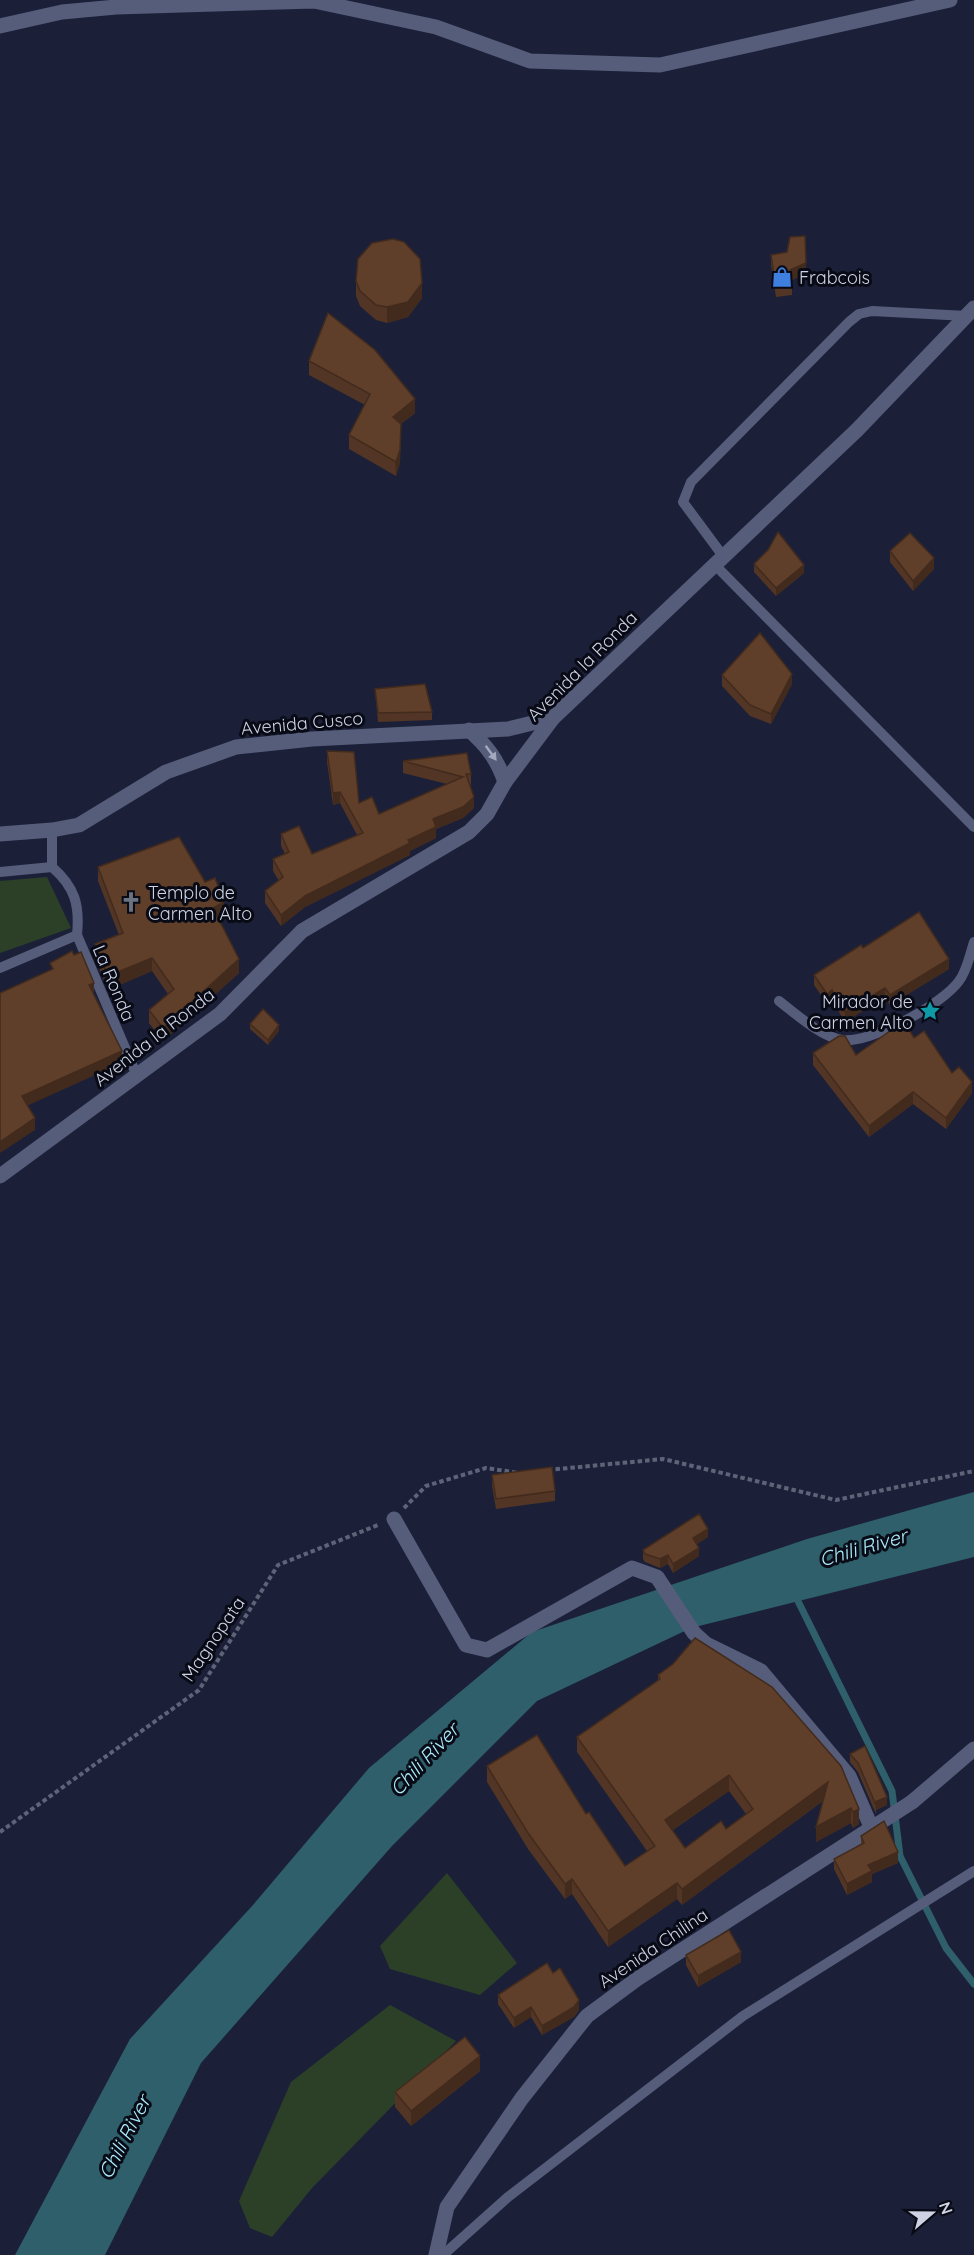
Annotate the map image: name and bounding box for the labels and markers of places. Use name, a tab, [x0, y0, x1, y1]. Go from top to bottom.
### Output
shop icon: Frabcois	[770, 265, 794, 289]
place label: Frabcois	[799, 266, 870, 289]
place label: Templo de Carmen Alto	[148, 881, 252, 925]
church icon: Templo de Carmen Alto	[119, 890, 143, 914]
place label: Mirador de Carmen Alto	[809, 990, 913, 1034]
place icon: Mirador de Carmen Alto	[918, 999, 942, 1023]

